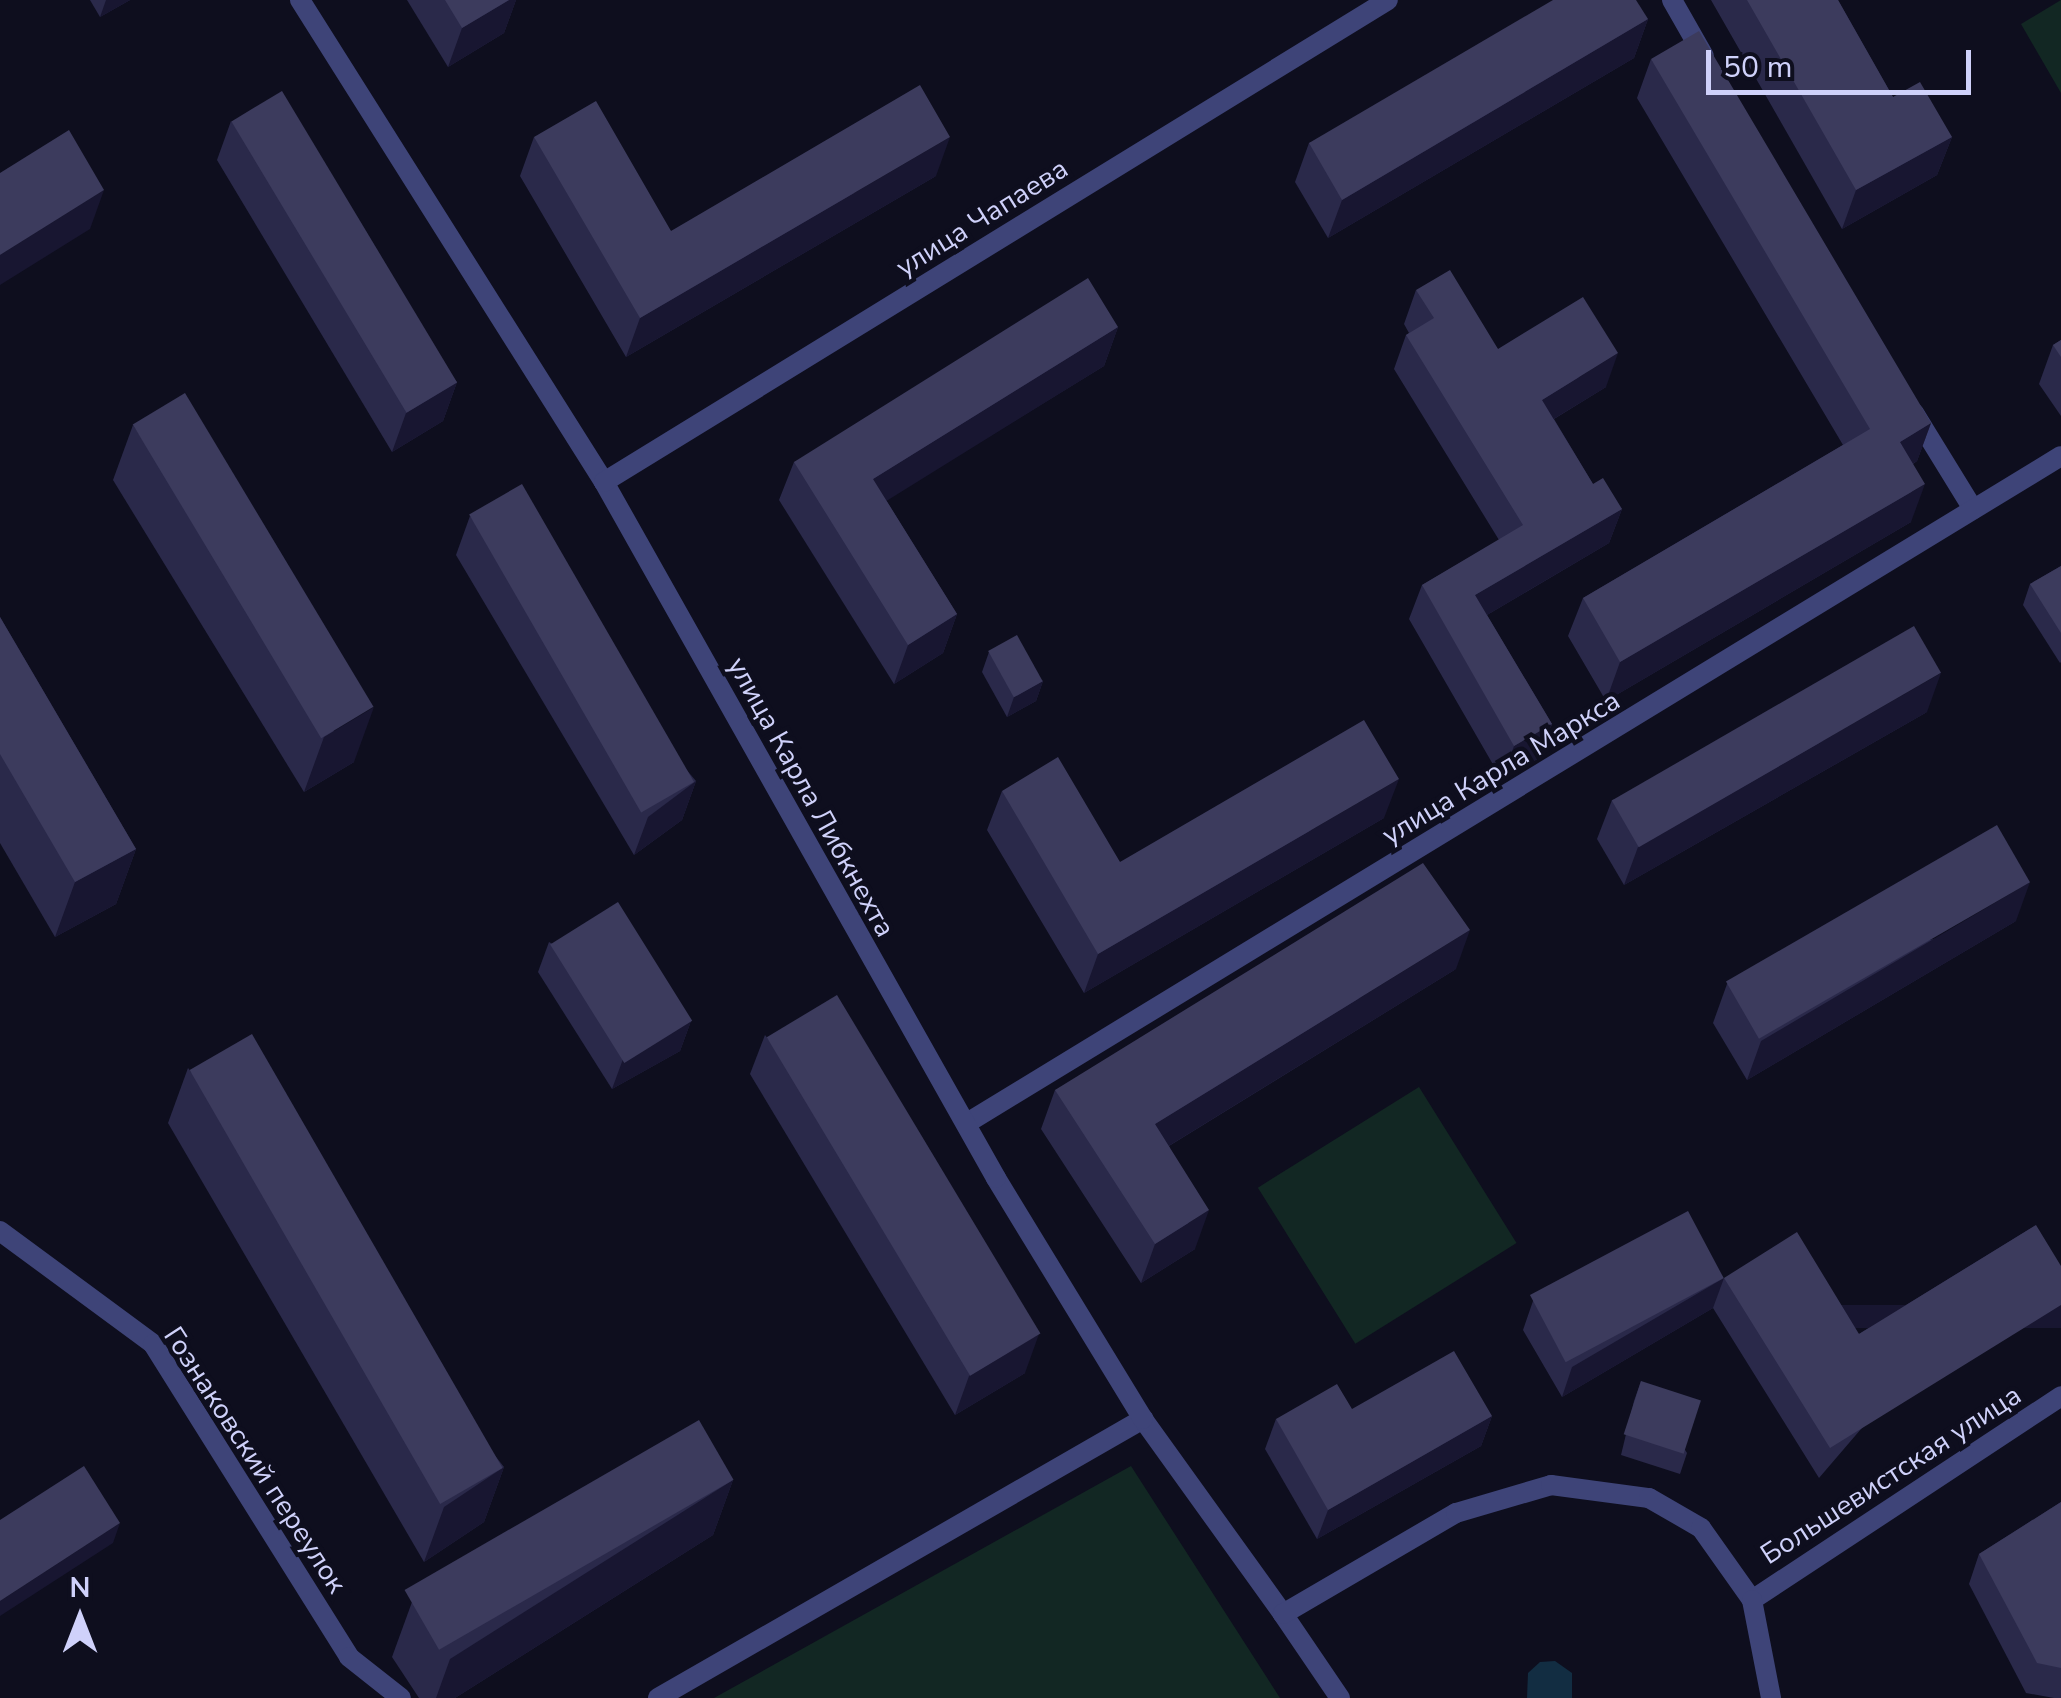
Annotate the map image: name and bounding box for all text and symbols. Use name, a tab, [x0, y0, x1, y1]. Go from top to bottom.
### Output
scale bar	[1711, 30, 1976, 92]
text: 50 m	[1723, 47, 1792, 88]
street label: улица Чапаева	[890, 152, 1074, 284]
street label: улица Карла Либкнехта	[720, 651, 902, 943]
street label: улица Карла Маркса	[1376, 684, 1626, 852]
street label: Гознаковский переулок	[156, 1321, 354, 1599]
street label: Большевистская улица	[1755, 1378, 2027, 1572]
north arrow	[30, 1568, 130, 1668]
text: N	[70, 1569, 90, 1607]

